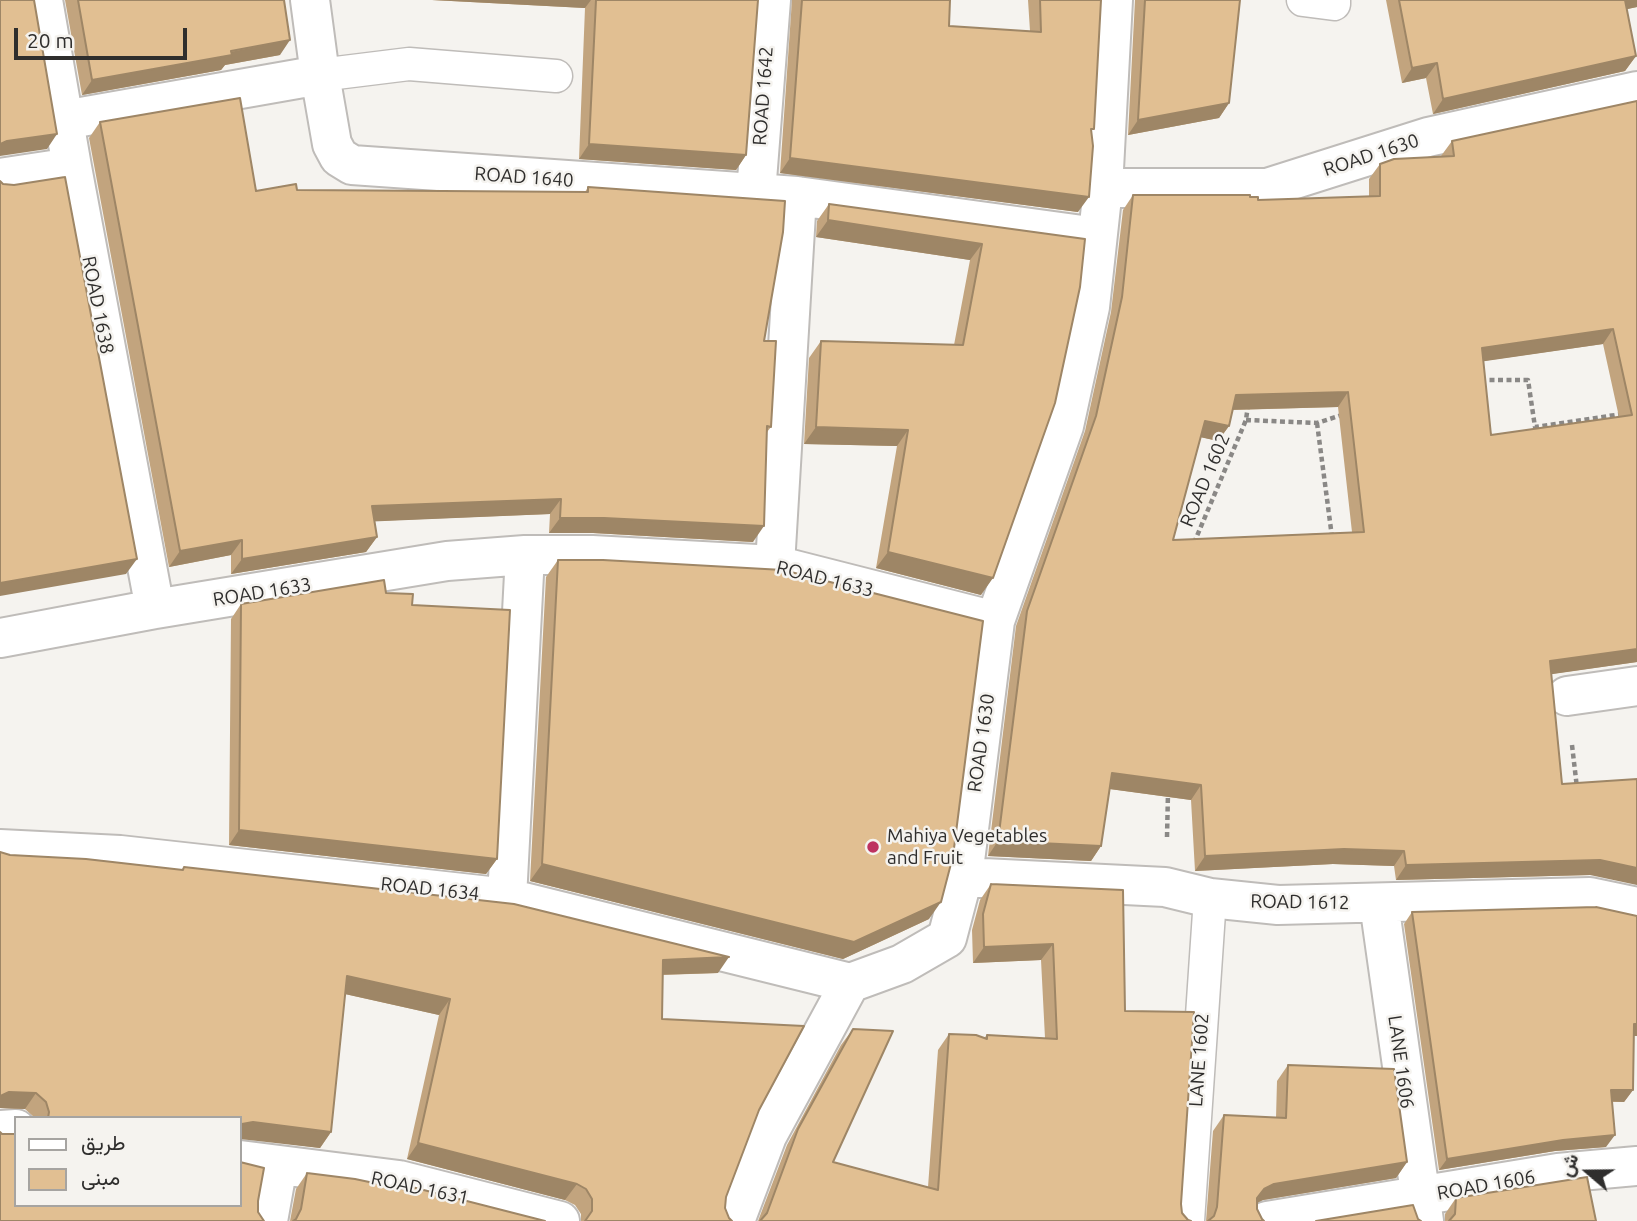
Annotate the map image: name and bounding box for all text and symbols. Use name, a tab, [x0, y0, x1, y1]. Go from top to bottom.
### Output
scale bar	[18, 14, 191, 58]
text: 20 m	[27, 28, 74, 52]
street label: ROAD 1642	[748, 46, 778, 146]
street label: ROAD 1630	[1320, 129, 1422, 181]
street label: ROAD 1640	[474, 162, 574, 192]
street label: ROAD 1638	[77, 254, 119, 356]
street label: ROAD 1602	[1175, 430, 1235, 530]
street label: ROAD 1633	[774, 556, 876, 602]
street label: ROAD 1633	[211, 573, 313, 611]
street label: ROAD 1630	[963, 692, 999, 794]
place label: Mahiya Vegetables and Fruit	[887, 825, 1047, 869]
marker: Mahiya Vegetables and Fruit	[865, 839, 881, 855]
street label: ROAD 1634	[379, 872, 481, 906]
street label: ROAD 1612	[1250, 890, 1350, 914]
street label: LANE 1602	[1184, 1012, 1214, 1108]
street label: LANE 1606	[1383, 1014, 1419, 1110]
legend	[14, 1116, 242, 1207]
text: طريق	[81, 1130, 126, 1154]
north arrow	[1553, 1137, 1623, 1207]
text: ش	[1554, 1150, 1583, 1179]
text: مبنى	[81, 1165, 120, 1189]
street label: ROAD 1606	[1435, 1165, 1537, 1205]
street label: ROAD 1631	[369, 1167, 471, 1209]

